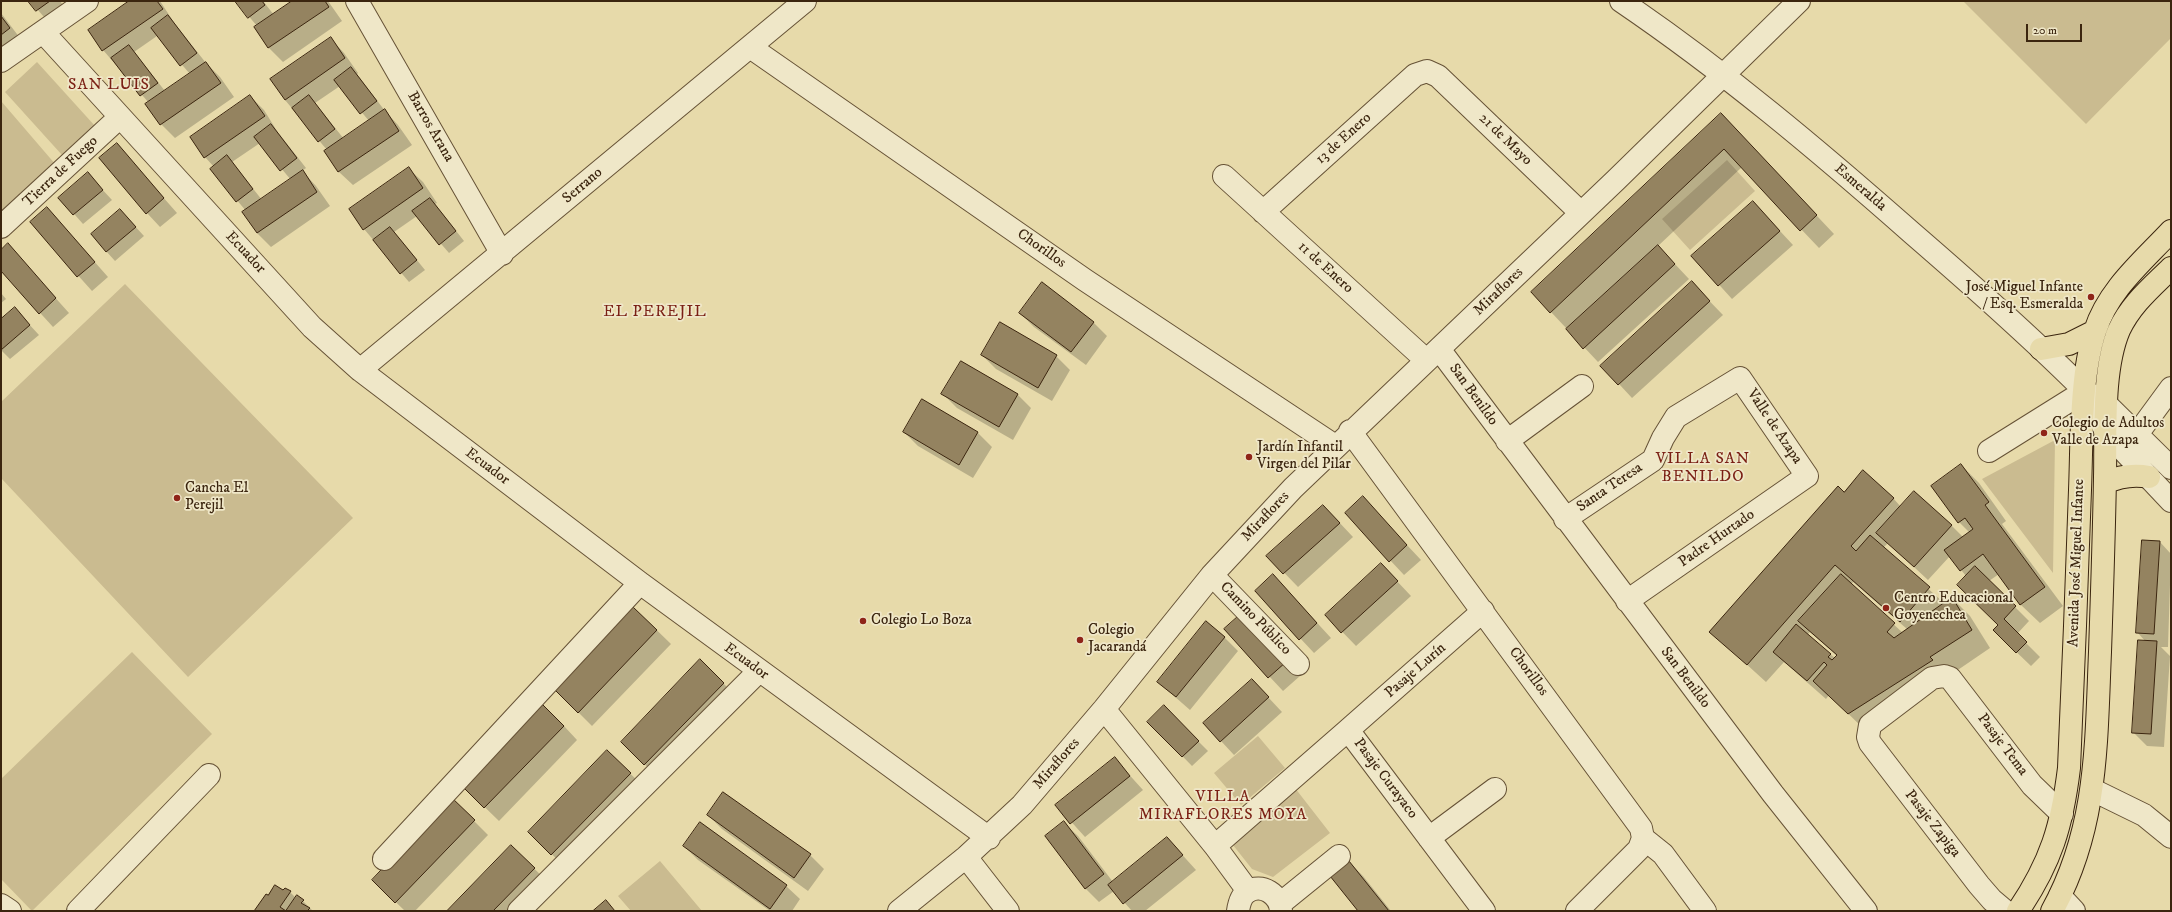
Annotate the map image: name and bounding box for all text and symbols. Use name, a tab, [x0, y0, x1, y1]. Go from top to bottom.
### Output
scale bar	[2028, 16, 2084, 42]
text: 20 m	[2033, 23, 2057, 38]
district label: SAN LUIS	[68, 76, 150, 96]
street label: Barros Arana	[403, 89, 457, 165]
street label: 13 de Enero	[1312, 109, 1376, 169]
street label: 21 de Mayo	[1475, 110, 1535, 170]
street label: Tierra de Fuego	[20, 133, 102, 211]
street label: Esmeralda	[1830, 160, 1890, 216]
street label: Serrano	[559, 164, 607, 208]
street label: Chorillos	[1013, 226, 1069, 272]
street label: Ecuador	[221, 228, 269, 278]
street label: 11 de Enero	[1293, 238, 1357, 298]
street label: Miraflores	[1470, 264, 1528, 320]
place label: José Miguel Infante / Esq. Esmeralda	[1966, 279, 2083, 314]
marker: José Miguel Infante / Esq. Esmeralda	[2086, 292, 2096, 302]
district label: EL PEREJIL	[603, 303, 707, 323]
street label: San Benildo	[1445, 361, 1501, 429]
street label: Valle de Azapa	[1742, 386, 1806, 468]
place label: Colegio de Adultos Valle de Azapa	[2052, 415, 2164, 450]
marker: Colegio de Adultos Valle de Azapa	[2039, 428, 2049, 438]
place label: Jardín Infantil Virgen del Pilar	[1257, 439, 1351, 474]
street label: Ecuador	[461, 444, 513, 490]
district label: VILLA SAN BENILDO	[1656, 450, 1750, 488]
marker: Jardín Infantil Virgen del Pilar	[1244, 452, 1254, 462]
street label: Santa Teresa	[1574, 459, 1646, 517]
street label: Avenida José Miguel Infante	[2065, 479, 2089, 647]
place label: Cancha El Perejil	[185, 480, 248, 515]
street label: Miraflores	[1238, 488, 1294, 546]
marker: Cancha El Perejil	[172, 493, 182, 503]
street label: Padre Hurtado	[1676, 506, 1758, 572]
street label: Camino Público	[1216, 579, 1294, 659]
place label: Centro Educacional Goyenechea	[1894, 590, 2013, 625]
marker: Centro Educacional Goyenechea	[1881, 603, 1891, 613]
place label: Colegio Lo Boza	[871, 612, 972, 630]
marker: Colegio Lo Boza	[858, 616, 868, 626]
place label: Colegio Jacarandá	[1088, 622, 1146, 657]
marker: Colegio Jacarandá	[1075, 635, 1085, 645]
street label: Ecuador	[720, 640, 772, 684]
street label: Pasaje Lurín	[1382, 640, 1450, 702]
street label: Chorillos	[1504, 644, 1552, 700]
street label: San Benildo	[1656, 644, 1714, 712]
street label: Pasaje Tema	[1973, 710, 2031, 780]
street label: Miraflores	[1030, 735, 1084, 793]
street label: Pasaje Curayaco	[1349, 735, 1421, 823]
street label: Pasaje Zapiga	[1900, 787, 1964, 861]
district label: VILLA MIRAFLORES MOYA	[1139, 788, 1307, 826]

